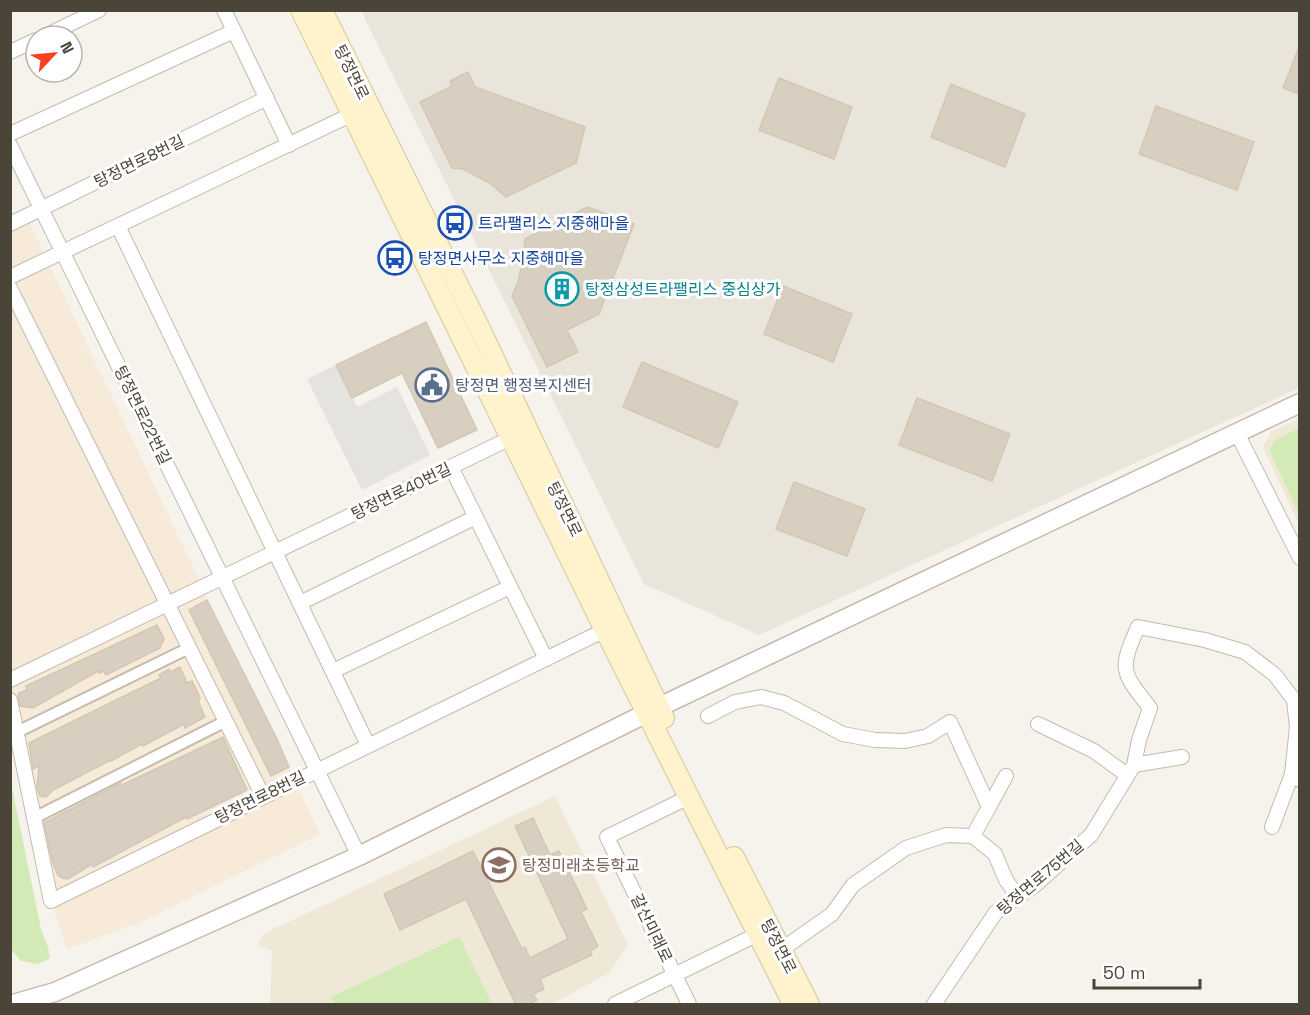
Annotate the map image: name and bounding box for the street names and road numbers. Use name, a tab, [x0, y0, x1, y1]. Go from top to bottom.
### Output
street label: 탕정면로	[329, 41, 374, 104]
street label: 탕정면로8번길	[90, 130, 188, 192]
street label: 탕정면로22번길	[110, 362, 176, 468]
street label: 탕정면로40번길	[348, 458, 455, 525]
street label: 탕정면로	[542, 478, 587, 541]
street label: 탕정면로8번길	[211, 766, 309, 828]
street label: 탕정면로75번길	[993, 835, 1088, 920]
street label: 갈산미래로	[626, 891, 677, 966]
street label: 탕정면로	[756, 915, 801, 977]

